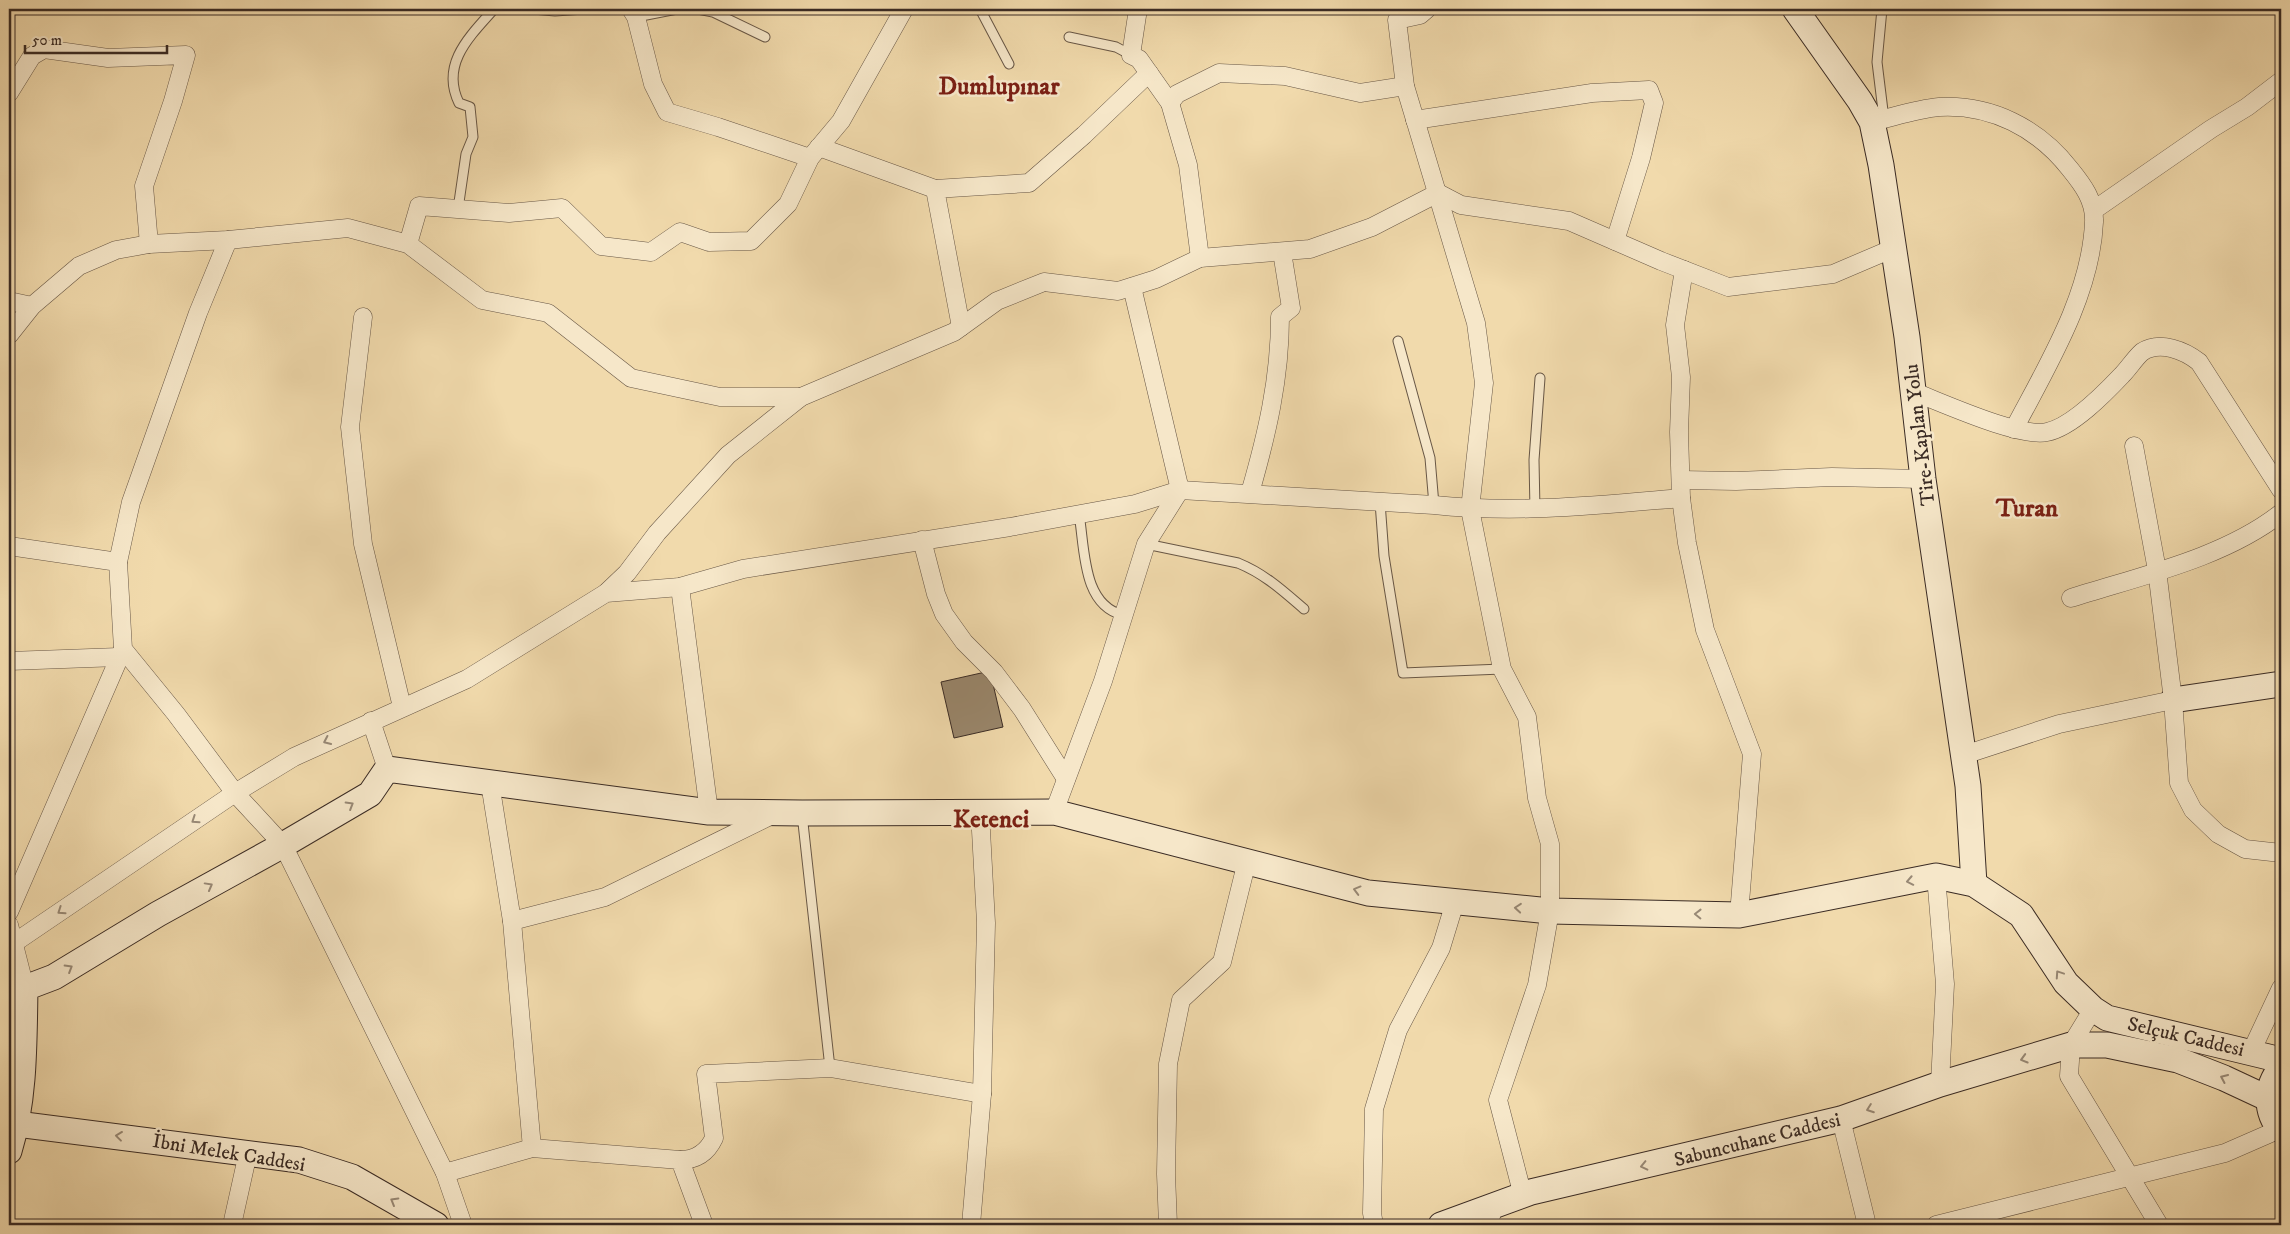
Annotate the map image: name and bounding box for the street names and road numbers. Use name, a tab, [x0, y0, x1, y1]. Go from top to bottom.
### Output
street label: Tire-Kaplan Yolu	[1899, 363, 1942, 507]
street label: Selçuk Caddesi	[2125, 1012, 2246, 1063]
street label: Sabuncuhane Caddesi	[1672, 1108, 1843, 1173]
street label: İbni Melek Caddesi	[151, 1129, 307, 1178]

